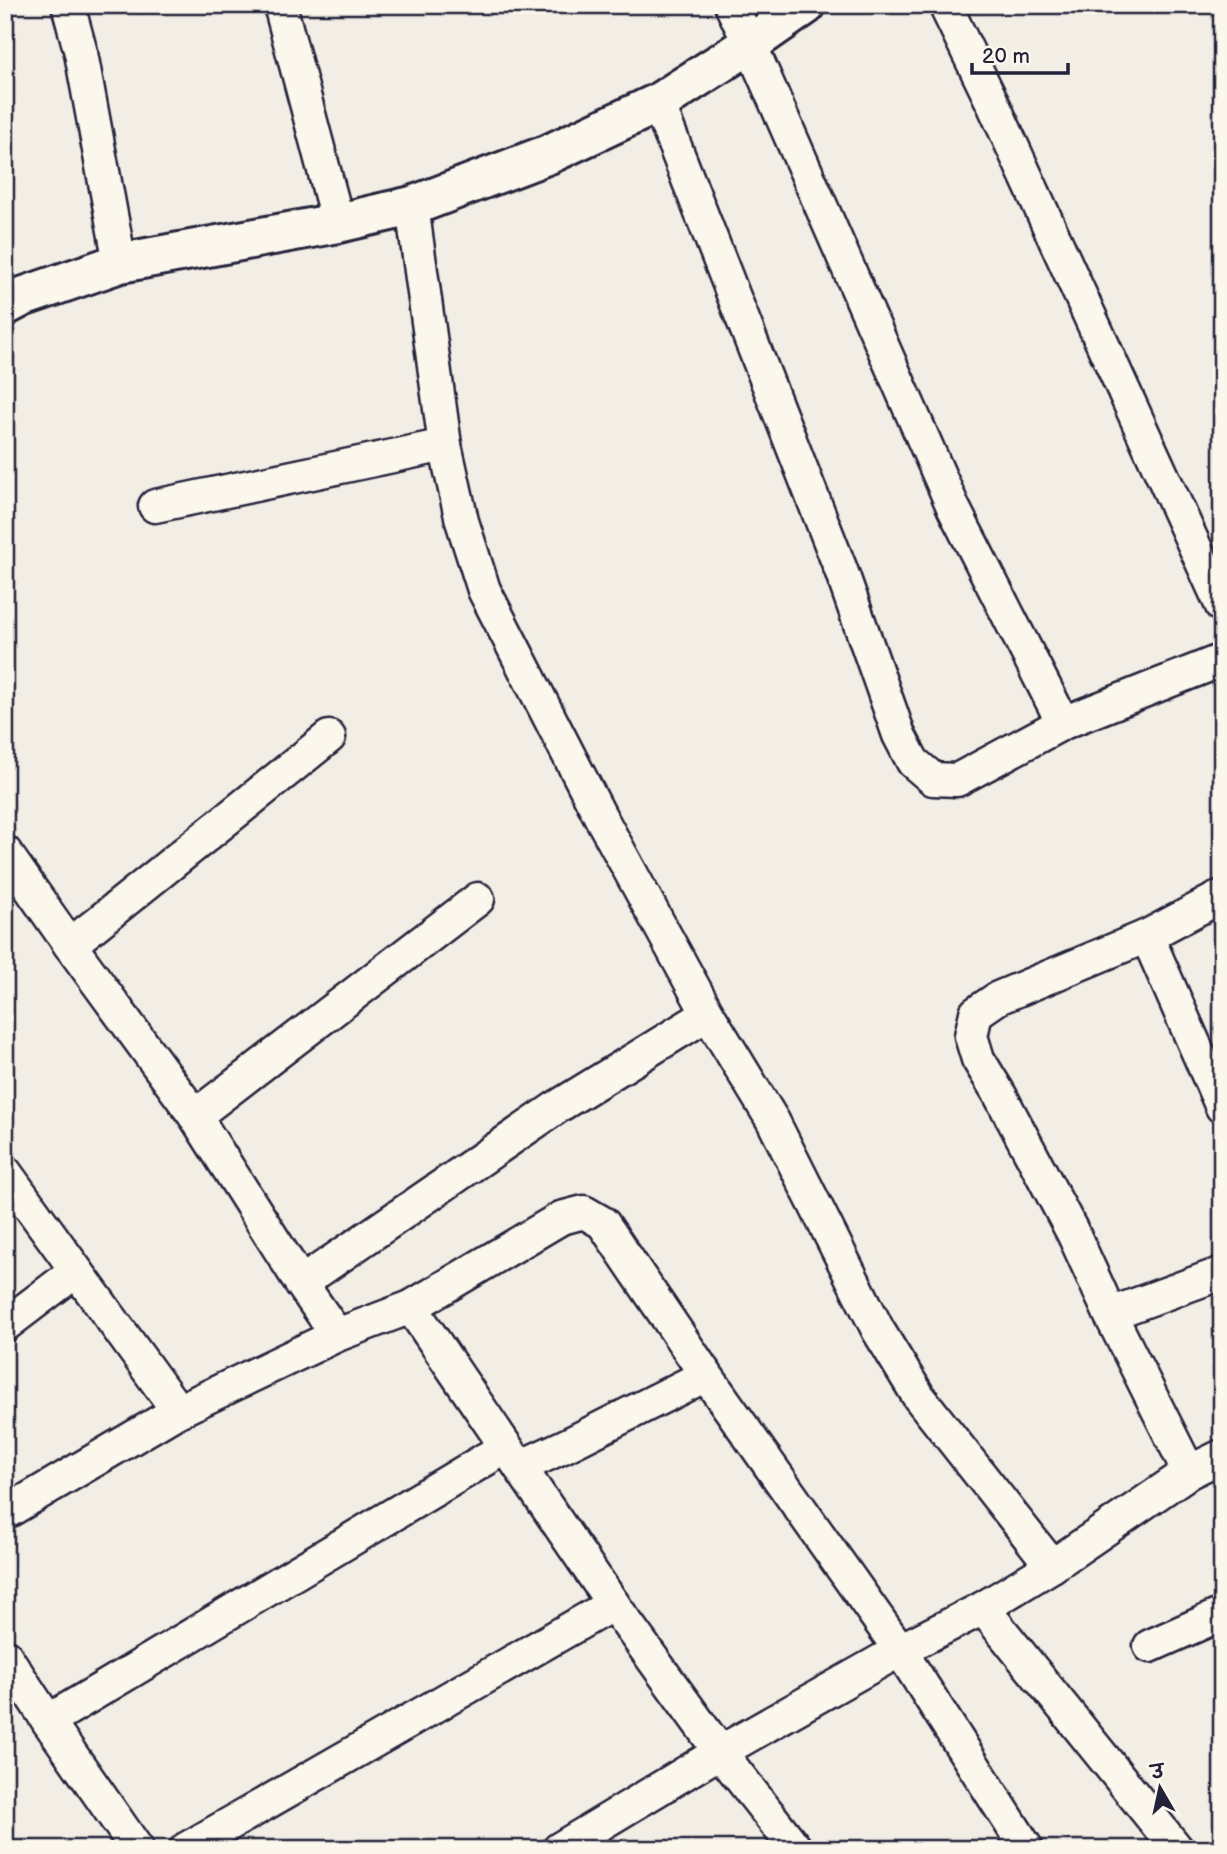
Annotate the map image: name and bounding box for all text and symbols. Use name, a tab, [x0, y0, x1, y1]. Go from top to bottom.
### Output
scale bar	[972, 32, 1068, 76]
text: 20 m	[982, 44, 1030, 69]
north arrow	[1126, 1752, 1196, 1822]
text: उ	[1148, 1760, 1168, 1785]

